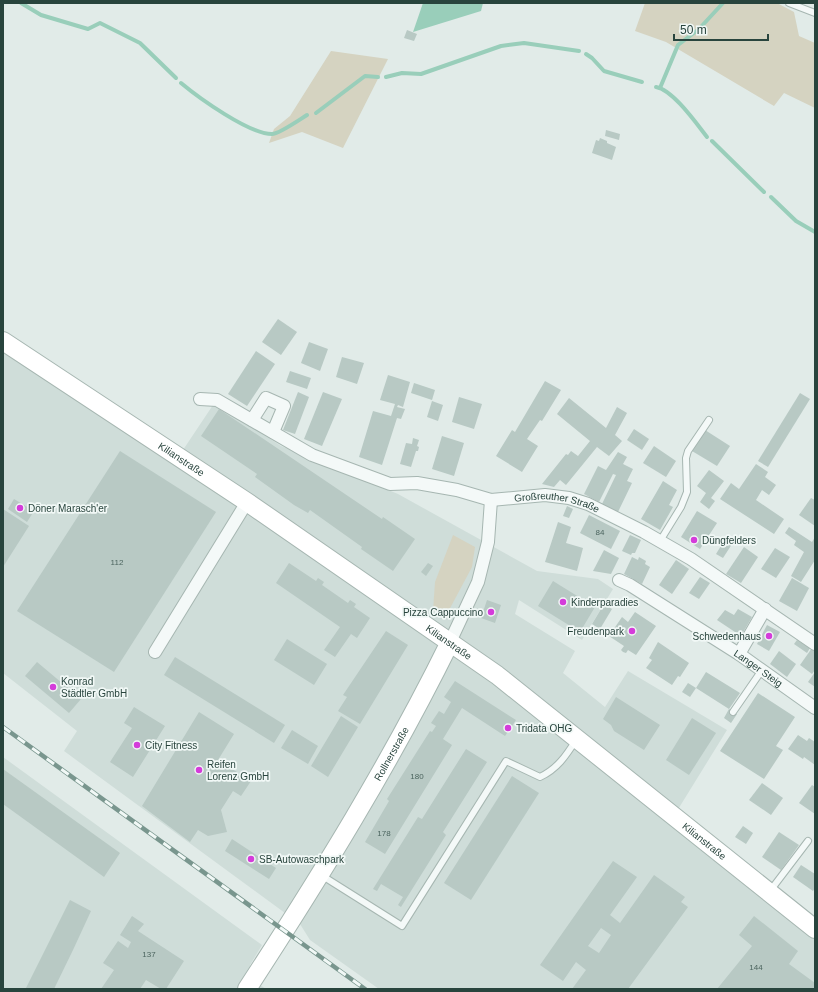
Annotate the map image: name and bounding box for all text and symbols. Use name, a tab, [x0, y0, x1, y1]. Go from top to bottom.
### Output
scale bar	[674, 16, 768, 42]
text: 50 m	[680, 23, 707, 37]
street label: Kilianstraße	[156, 440, 207, 479]
street label: Großreuther Straße	[514, 490, 602, 515]
marker: Döner Marasch'er	[15, 503, 25, 513]
place label: Döner Marasch'er	[28, 503, 108, 514]
house number: 84	[596, 528, 605, 537]
marker: Düngfelders	[689, 535, 699, 545]
place label: Düngfelders	[702, 535, 756, 546]
house number: 112	[111, 558, 124, 567]
marker: Kinderparadies	[558, 597, 568, 607]
place label: Kinderparadies	[571, 597, 638, 608]
place label: Pizza Cappuccino	[403, 607, 483, 618]
marker: Pizza Cappuccino	[486, 607, 496, 617]
street label: Kilianstraße	[424, 623, 474, 662]
place label: Freudenpark	[567, 626, 625, 637]
marker: Freudenpark	[627, 626, 637, 636]
place label: Schwedenhaus	[693, 631, 761, 642]
marker: Schwedenhaus	[764, 631, 774, 641]
street label: Langer Steig	[732, 647, 785, 689]
place label: Konrad Städtler GmbH	[61, 676, 127, 699]
marker: Konrad Städtler GmbH	[48, 682, 58, 692]
marker: Tridata OHG	[503, 723, 513, 733]
place label: Tridata OHG	[516, 723, 573, 734]
street label: Rollnerstraße	[372, 725, 411, 783]
marker: City Fitness	[132, 740, 142, 750]
place label: City Fitness	[145, 740, 197, 751]
place label: Reifen Lorenz GmbH	[207, 759, 269, 782]
marker: Reifen Lorenz GmbH	[194, 765, 204, 775]
house number: 180	[410, 772, 424, 781]
street label: Kilianstraße	[680, 820, 729, 862]
house number: 178	[377, 829, 391, 838]
marker: SB-Autowaschpark	[246, 854, 256, 864]
place label: SB-Autowaschpark	[259, 854, 345, 865]
house number: 137	[142, 950, 156, 959]
house number: 144	[749, 963, 763, 972]

